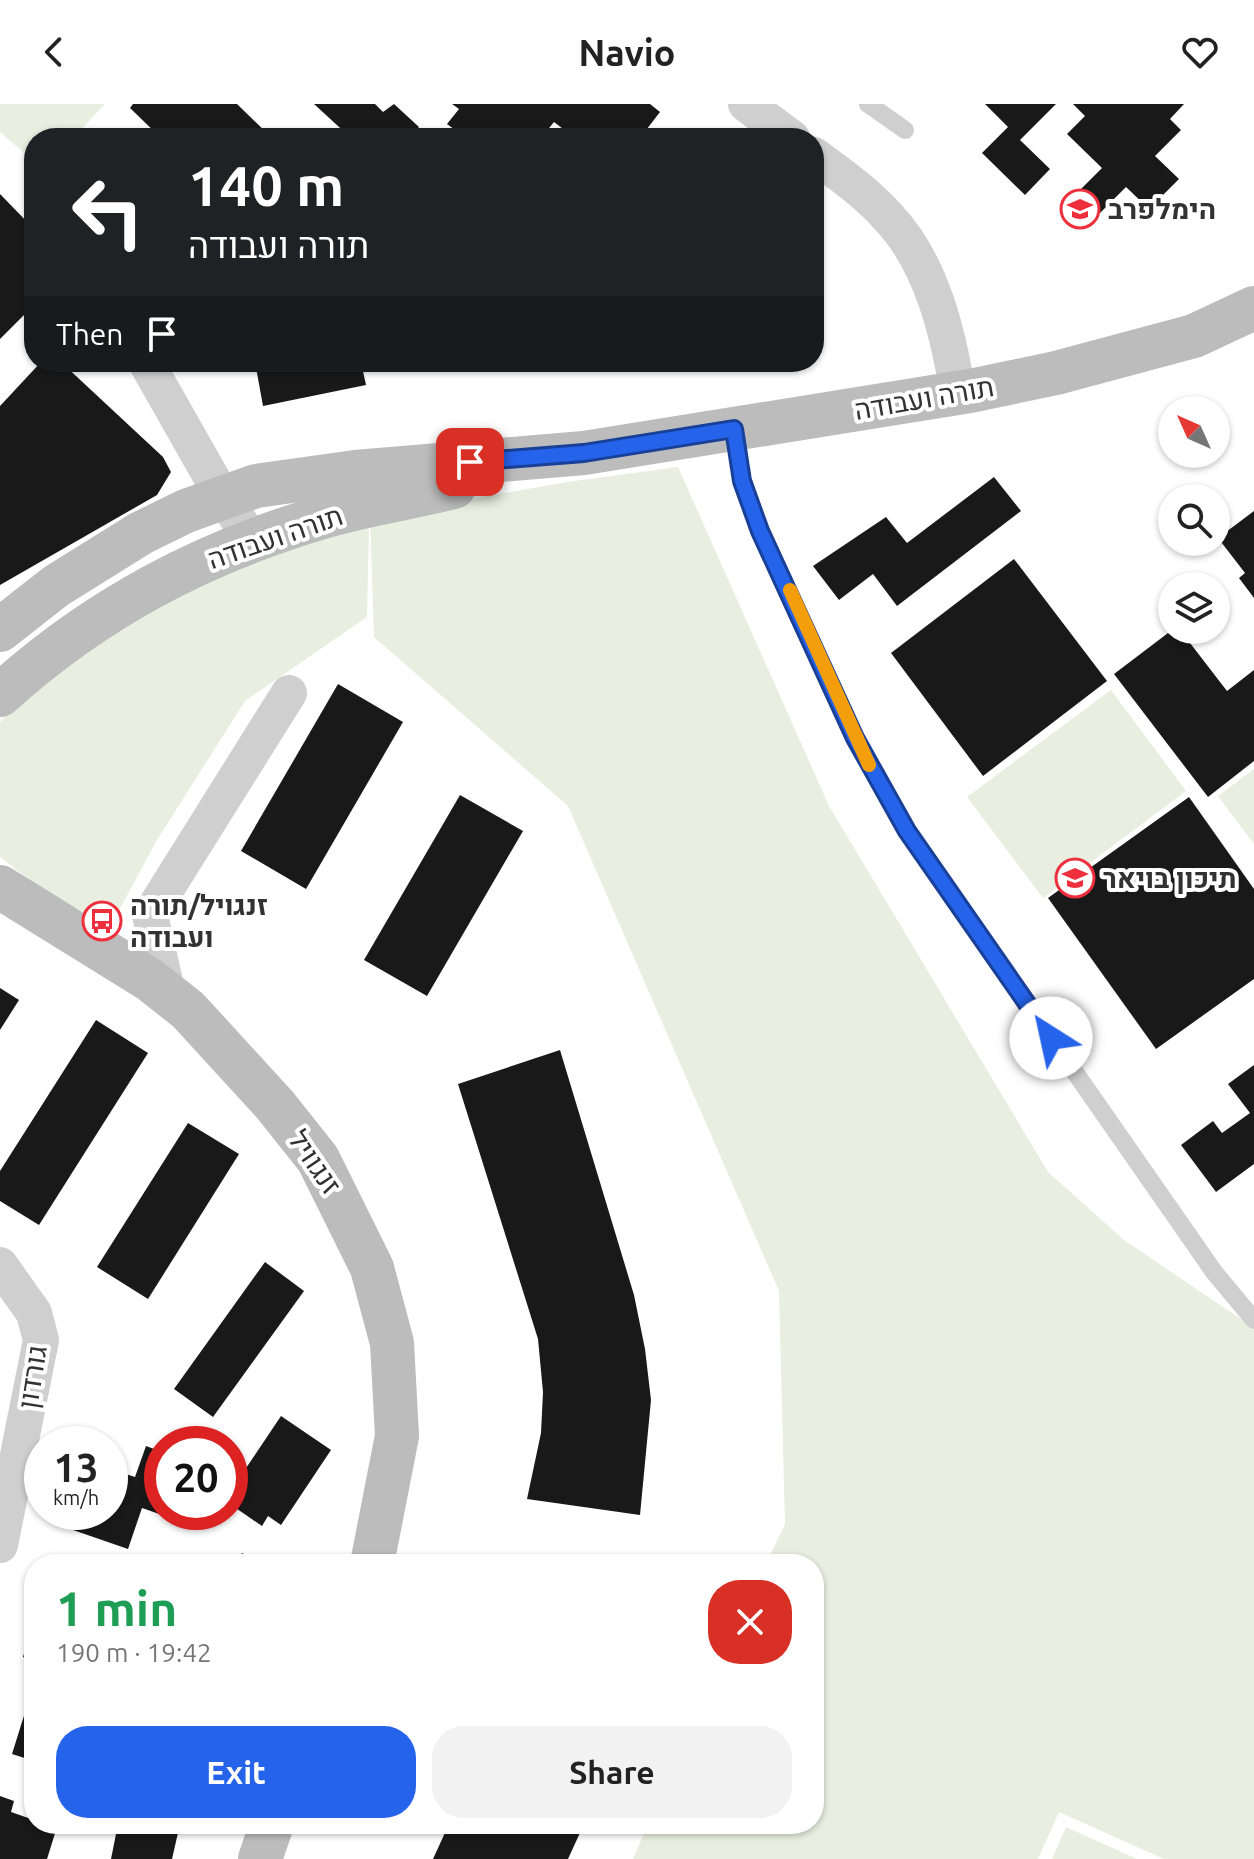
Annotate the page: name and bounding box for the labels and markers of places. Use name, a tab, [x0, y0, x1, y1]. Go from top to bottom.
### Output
school or university icon: הימלפרב	[1059, 188, 1101, 230]
place label: הימלפרב	[1108, 193, 1216, 224]
pin	[436, 428, 504, 496]
school or university icon: תיכון בויאר	[1054, 857, 1096, 899]
place label: תיכון בויאר	[1103, 862, 1237, 894]
place label: זנגויל/תורה ועבודה	[130, 889, 268, 952]
bus stop icon: זנגויל/תורה ועבודה	[81, 900, 123, 942]

